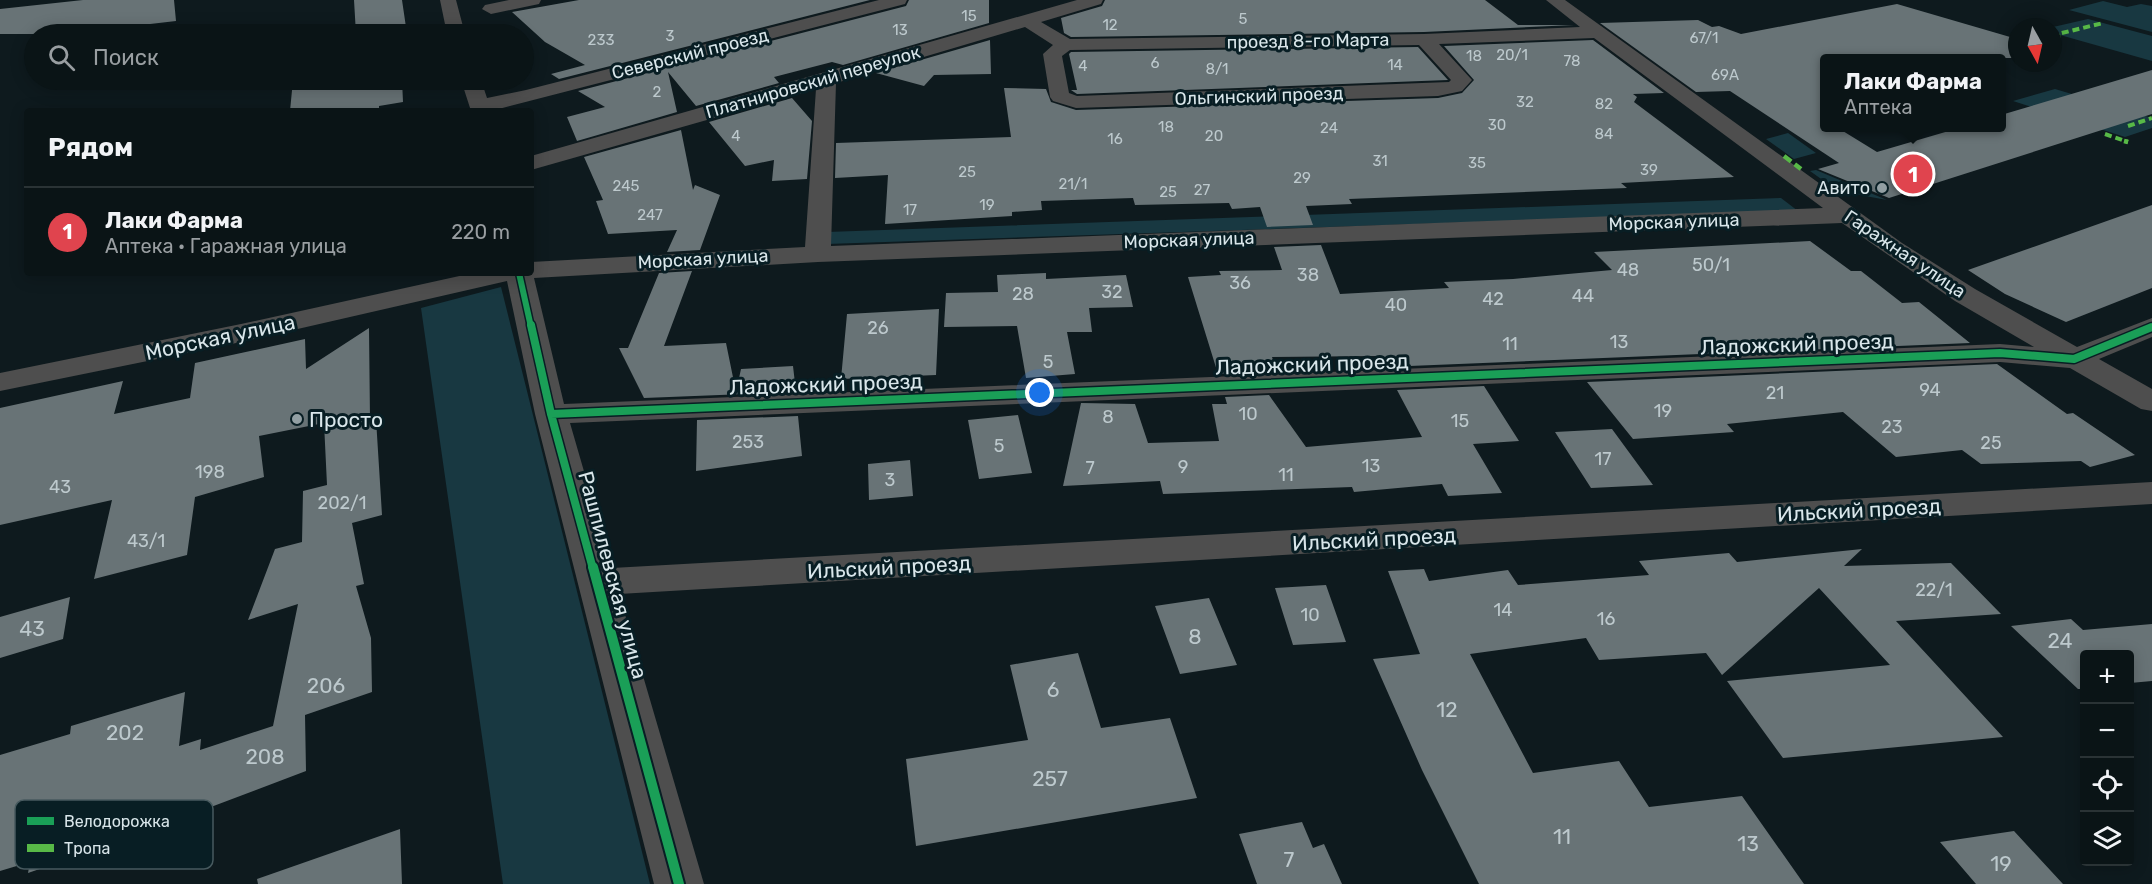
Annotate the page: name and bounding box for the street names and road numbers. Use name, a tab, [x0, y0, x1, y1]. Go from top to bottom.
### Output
street label: Северский проезд	[609, 24, 771, 84]
street label: проезд 8-го Марта	[1226, 29, 1390, 53]
street label: Платнировский переулок	[703, 41, 923, 123]
street label: Ольгинский проезд	[1174, 82, 1344, 110]
street label: Гаражная улица	[1840, 205, 1970, 303]
street label: Морская улица	[1608, 209, 1740, 235]
street label: Морская улица	[1123, 227, 1255, 253]
street label: Морская улица	[637, 245, 769, 273]
street label: Морская улица	[143, 309, 297, 365]
street label: Ладожский проезд	[1700, 328, 1894, 360]
street label: Ладожский проезд	[1215, 348, 1409, 380]
street label: Ладожский проезд	[729, 368, 923, 400]
street label: Рашпилевская улица	[573, 468, 653, 682]
street label: Ильский проезд	[1776, 493, 1942, 527]
street label: Ильский проезд	[1291, 522, 1457, 556]
street label: Ильский проезд	[806, 550, 972, 584]

